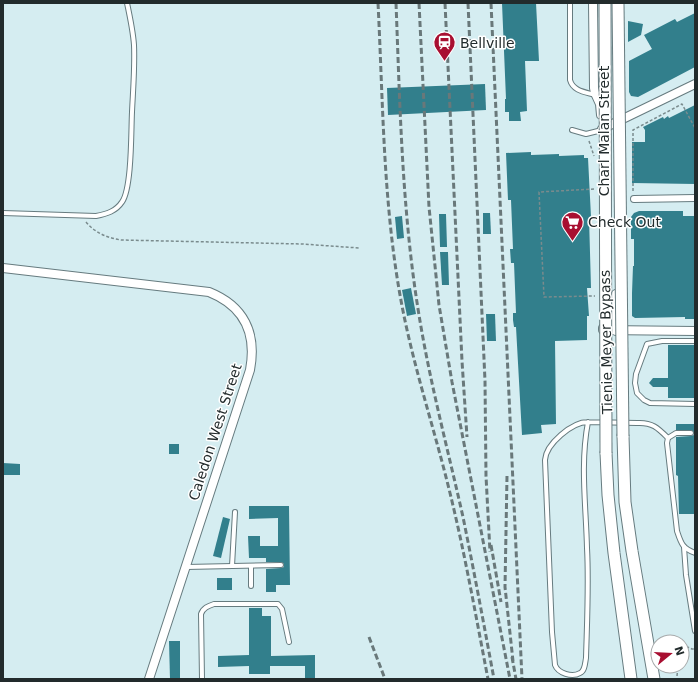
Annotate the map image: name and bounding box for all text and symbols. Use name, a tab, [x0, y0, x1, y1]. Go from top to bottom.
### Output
station icon: Bellville	[432, 30, 458, 63]
place label: Bellville	[460, 35, 515, 51]
street label: Charl Malan Street	[596, 65, 612, 196]
supermarket icon: Check Out	[560, 209, 586, 242]
place label: Check Out	[588, 214, 661, 230]
street label: Tienie Meyer Bypass	[597, 270, 615, 415]
street label: Caledon West Street	[185, 361, 245, 502]
north arrow	[650, 634, 690, 674]
text: N	[671, 645, 687, 657]

